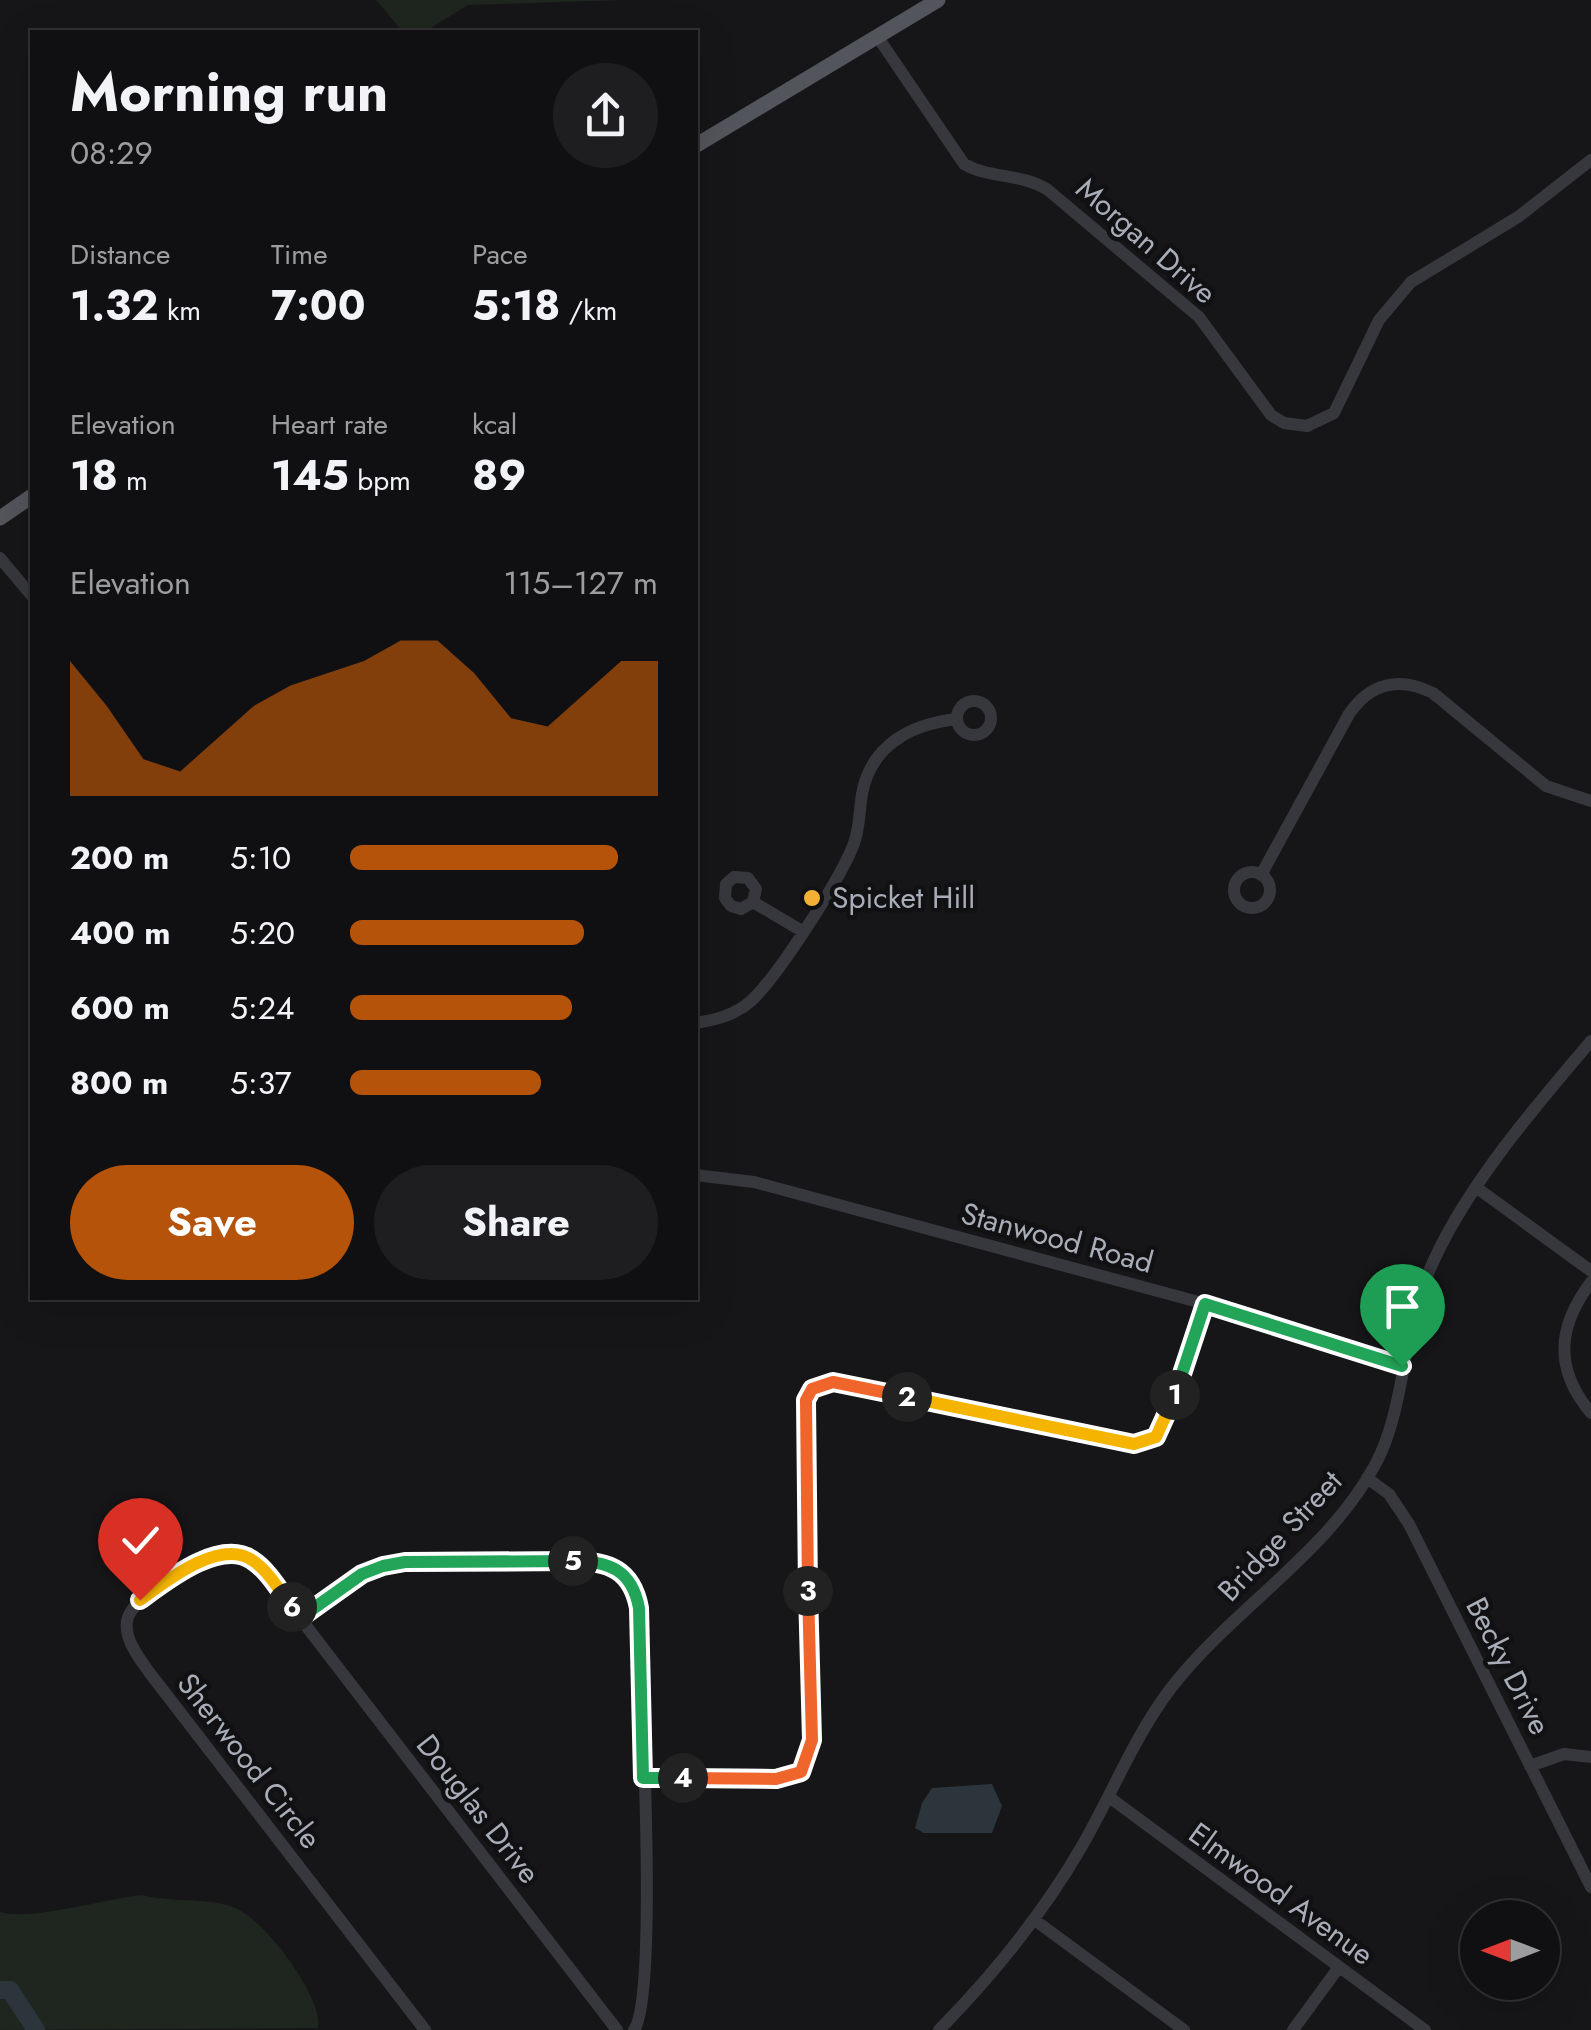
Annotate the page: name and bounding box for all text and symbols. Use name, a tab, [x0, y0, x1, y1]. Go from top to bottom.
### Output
text: Morning run	[70, 52, 388, 132]
button: share	[553, 63, 658, 168]
text: 08:29	[70, 130, 153, 176]
street label: Morgan Drive	[1067, 167, 1226, 314]
text: Distance	[70, 234, 170, 275]
text: Time	[271, 234, 328, 275]
text: Pace	[472, 234, 528, 275]
text: 1.32	[70, 275, 159, 336]
text: 7:00	[271, 275, 365, 336]
text: 5:18	[472, 275, 560, 336]
text: km	[159, 290, 201, 331]
text: /km	[560, 290, 617, 331]
text: Elevation	[70, 404, 176, 445]
text: Heart rate	[271, 404, 388, 445]
text: kcal	[472, 404, 517, 445]
text: 18	[70, 445, 118, 506]
text: 145	[271, 445, 349, 506]
text: 89	[472, 445, 526, 506]
text: m	[118, 460, 148, 501]
text: bpm	[349, 460, 411, 501]
text: Elevation	[70, 560, 191, 606]
text: 115–127 m	[504, 560, 658, 606]
text: 200 m	[70, 835, 169, 881]
text: 5:10	[230, 835, 291, 881]
place label: Spicket Hill	[832, 876, 975, 919]
marker: Spicket Hill	[801, 887, 823, 909]
text: 400 m	[70, 910, 171, 956]
text: 5:20	[230, 910, 295, 956]
text: 600 m	[70, 985, 170, 1031]
text: 5:24	[230, 985, 295, 1031]
text: 800 m	[70, 1060, 168, 1106]
text: 5:37	[230, 1060, 291, 1106]
button: Save	[70, 1165, 354, 1280]
button: Share	[374, 1165, 658, 1280]
street label: Stanwood Road	[956, 1191, 1158, 1284]
pin	[1360, 1264, 1445, 1367]
icon: arrive	[1375, 1279, 1430, 1334]
pin: 1	[1150, 1370, 1200, 1420]
pin: 2	[882, 1372, 932, 1422]
text: 1	[1168, 1374, 1182, 1415]
text: 2	[898, 1376, 916, 1417]
street label: Bridge Street	[1208, 1460, 1352, 1611]
pin	[98, 1498, 183, 1601]
icon: check	[113, 1513, 168, 1568]
pin: 5	[548, 1536, 598, 1586]
text: 5	[564, 1540, 582, 1581]
pin: 3	[783, 1566, 833, 1616]
text: 3	[799, 1570, 817, 1611]
pin: 6	[267, 1582, 317, 1632]
text: 6	[283, 1586, 301, 1627]
street label: Becky Drive	[1455, 1590, 1561, 1742]
street label: Sherwood Circle	[167, 1664, 332, 1858]
street label: Douglas Drive	[406, 1725, 550, 1892]
pin: 4	[658, 1753, 708, 1803]
text: 4	[673, 1757, 693, 1798]
street label: Elmwood Avenue	[1180, 1812, 1382, 1975]
north arrow	[1460, 1900, 1560, 2000]
map controls	[1460, 1900, 1560, 2000]

